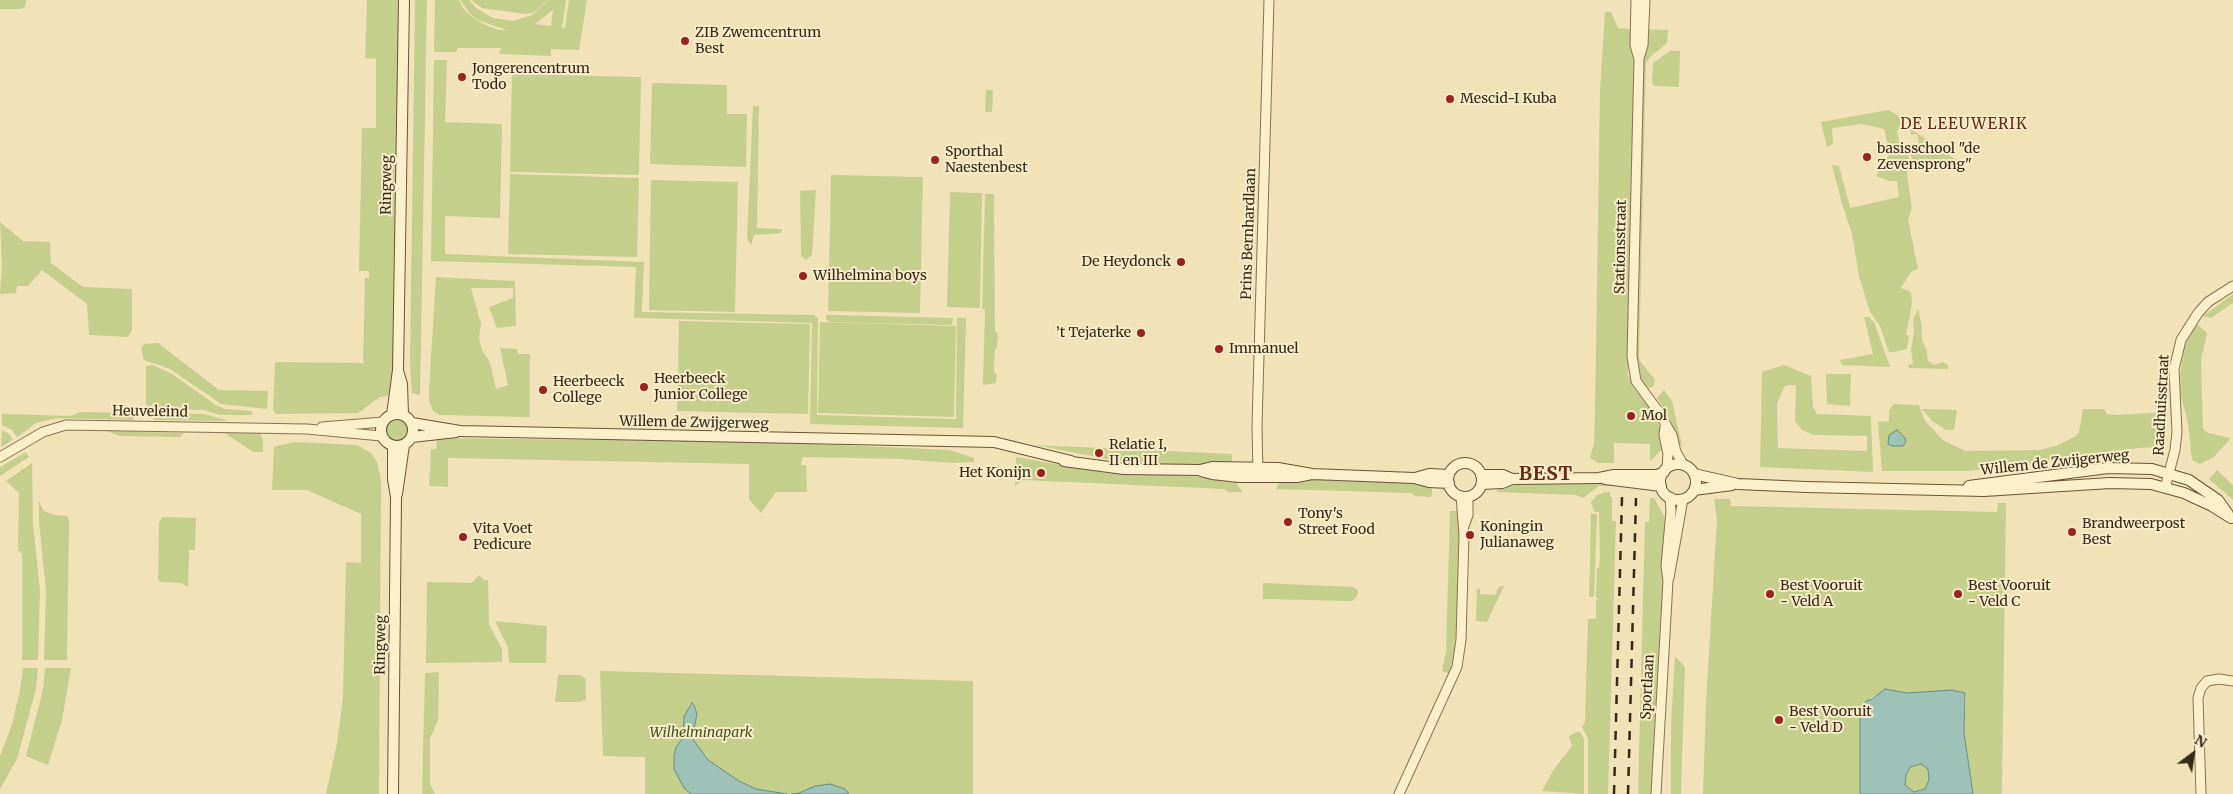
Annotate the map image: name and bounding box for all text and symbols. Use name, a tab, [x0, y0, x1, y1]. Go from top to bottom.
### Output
place label: ZIB Zwemcentrum Best	[695, 25, 821, 58]
marker: ZIB Zwemcentrum Best	[679, 35, 691, 47]
place label: Jongerencentrum Todo	[472, 61, 590, 94]
marker: Jongerencentrum Todo	[456, 71, 468, 83]
place label: Mescid-I Kuba	[1460, 91, 1557, 107]
marker: Mescid-I Kuba	[1444, 93, 1456, 105]
district label: DE LEEUWERIK	[1899, 116, 2029, 134]
place label: basisschool "de Zevensprong"	[1877, 141, 1980, 174]
place label: Sporthal Naestenbest	[945, 144, 1028, 176]
marker: basisschool "de Zevensprong"	[1861, 151, 1873, 163]
marker: Sporthal Naestenbest	[929, 154, 941, 166]
street label: Ringweg	[378, 155, 396, 215]
street label: Prins Bernhardlaan	[1238, 168, 1260, 300]
street label: Stationsstraat	[1612, 200, 1630, 294]
place label: De Heydonck	[1081, 254, 1171, 270]
marker: De Heydonck	[1175, 256, 1187, 268]
place label: Wilhelmina boys	[813, 268, 927, 284]
marker: Wilhelmina boys	[797, 270, 809, 282]
place label: ’t Tejaterke	[1056, 325, 1131, 341]
marker: ’t Tejaterke	[1135, 327, 1147, 339]
place label: Immanuel	[1229, 341, 1299, 357]
marker: Immanuel	[1213, 343, 1225, 355]
street label: Raadhuisstraat	[2151, 354, 2173, 456]
place label: Heerbeeck Junior College	[654, 371, 748, 404]
place label: Heerbeeck College	[553, 374, 625, 407]
marker: Heerbeeck Junior College	[638, 381, 650, 393]
marker: Heerbeeck College	[537, 384, 549, 396]
street label: Heuveleind	[112, 403, 188, 421]
place label: Mol	[1641, 408, 1667, 424]
marker: Mol	[1625, 410, 1637, 422]
street label: Willem de Zwijgerweg	[619, 413, 769, 433]
place label: Relatie I, II en III	[1109, 437, 1167, 470]
marker: Relatie I, II en III	[1093, 447, 1105, 459]
street label: Willem de Zwijgerweg	[1980, 447, 2130, 479]
district label: BEST	[1518, 464, 1574, 486]
place label: Het Konijn	[959, 465, 1031, 481]
marker: Het Konijn	[1035, 467, 1047, 479]
place label: Tony's Street Food	[1298, 506, 1375, 538]
marker: Tony's Street Food	[1282, 516, 1294, 528]
place label: Brandweerpost Best	[2082, 516, 2185, 548]
place label: Koningin Julianaweg	[1480, 519, 1554, 552]
place label: Vita Voet Pedicure	[473, 521, 533, 554]
marker: Brandweerpost Best	[2066, 526, 2078, 538]
marker: Koningin Julianaweg	[1464, 529, 1476, 541]
marker: Vita Voet Pedicure	[457, 531, 469, 543]
place label: Best Vooruit - Veld A	[1780, 578, 1863, 610]
place label: Best Vooruit - Veld C	[1968, 578, 2051, 610]
marker: Best Vooruit - Veld A	[1764, 588, 1776, 600]
marker: Best Vooruit - Veld C	[1952, 588, 1964, 600]
street label: Ringweg	[372, 615, 390, 675]
street label: Sportlaan	[1638, 654, 1658, 720]
place label: Best Vooruit - Veld D	[1789, 704, 1872, 736]
marker: Best Vooruit - Veld D	[1773, 714, 1785, 726]
park label: Wilhelminapark	[650, 725, 752, 741]
north arrow	[2168, 729, 2218, 779]
text: N	[2191, 731, 2210, 752]

